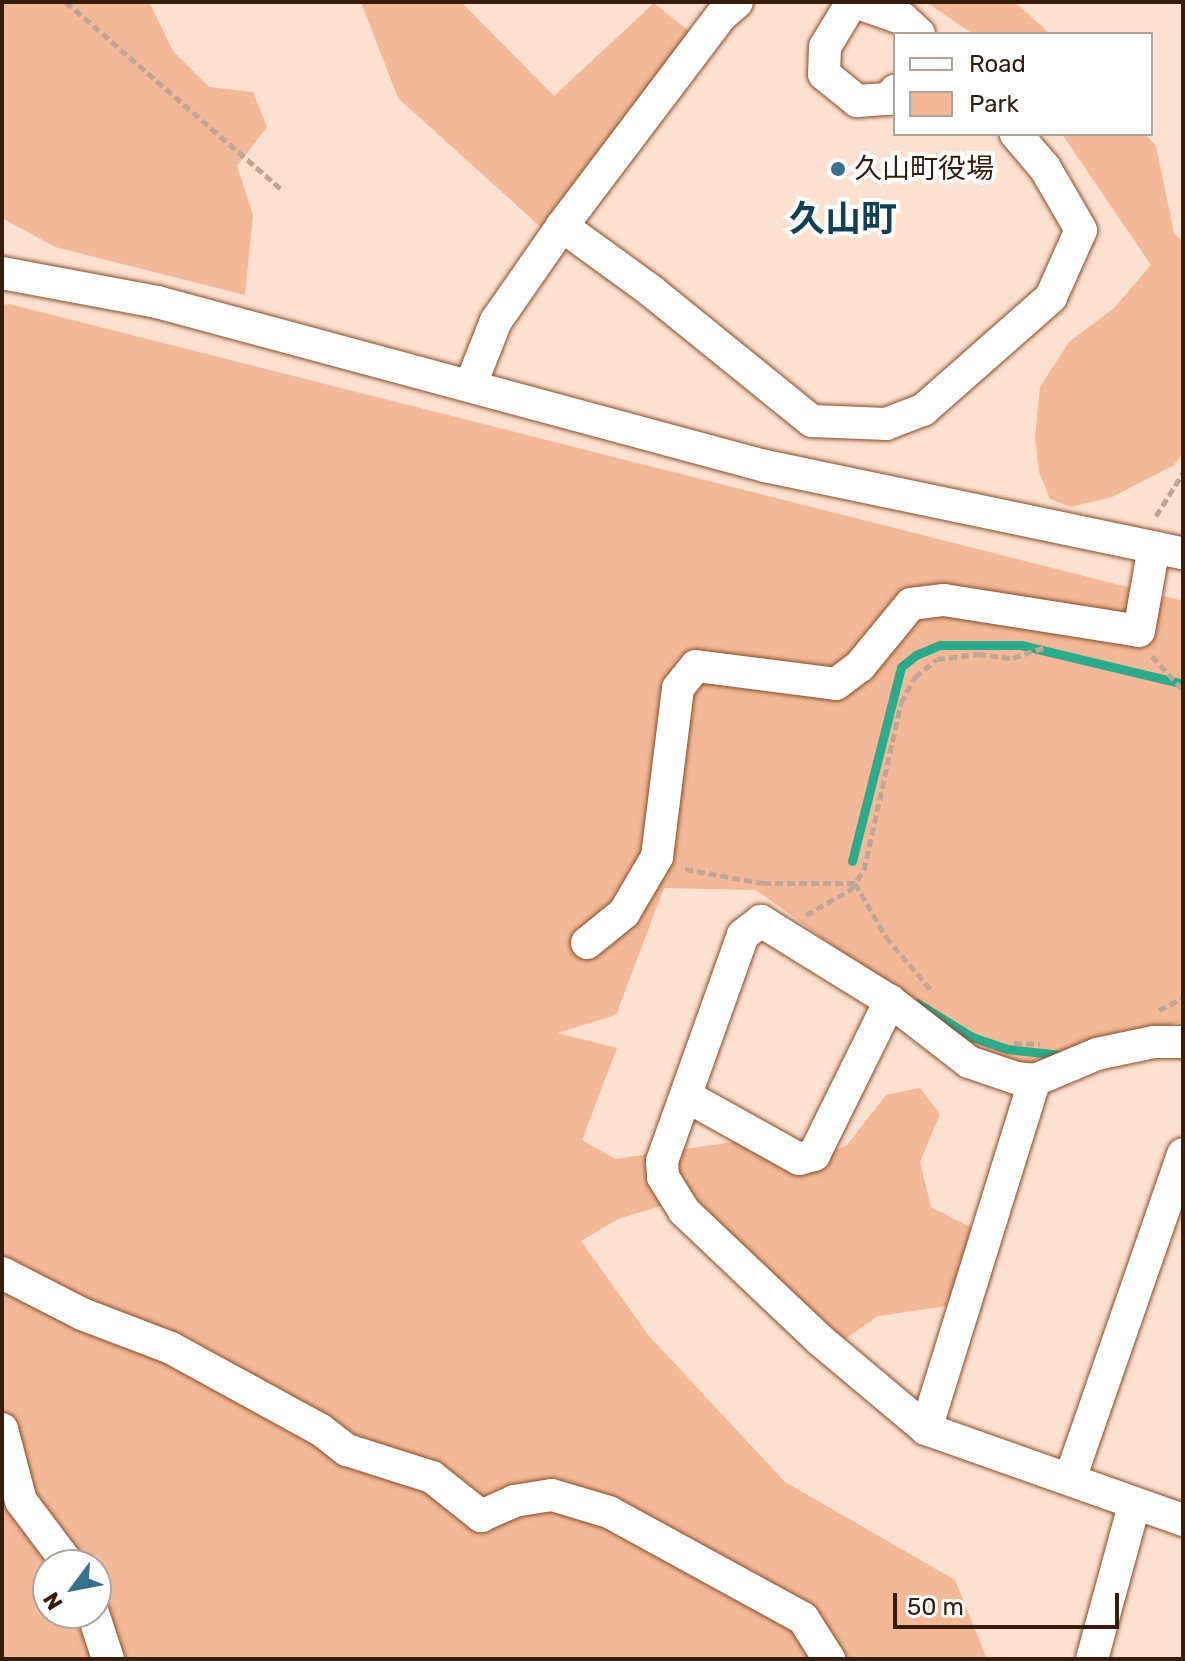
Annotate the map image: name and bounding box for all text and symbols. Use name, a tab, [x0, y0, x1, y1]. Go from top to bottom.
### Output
legend	[893, 32, 1153, 136]
text: Road	[969, 50, 1026, 78]
text: Park	[969, 90, 1019, 118]
place label: 久山町役場	[854, 152, 994, 186]
marker: 久山町役場	[829, 160, 847, 178]
district label: 久山町	[789, 197, 897, 241]
north arrow	[32, 1549, 112, 1629]
scale bar	[897, 1577, 1123, 1627]
text: N	[37, 1587, 69, 1615]
text: 50 m	[907, 1593, 964, 1621]

